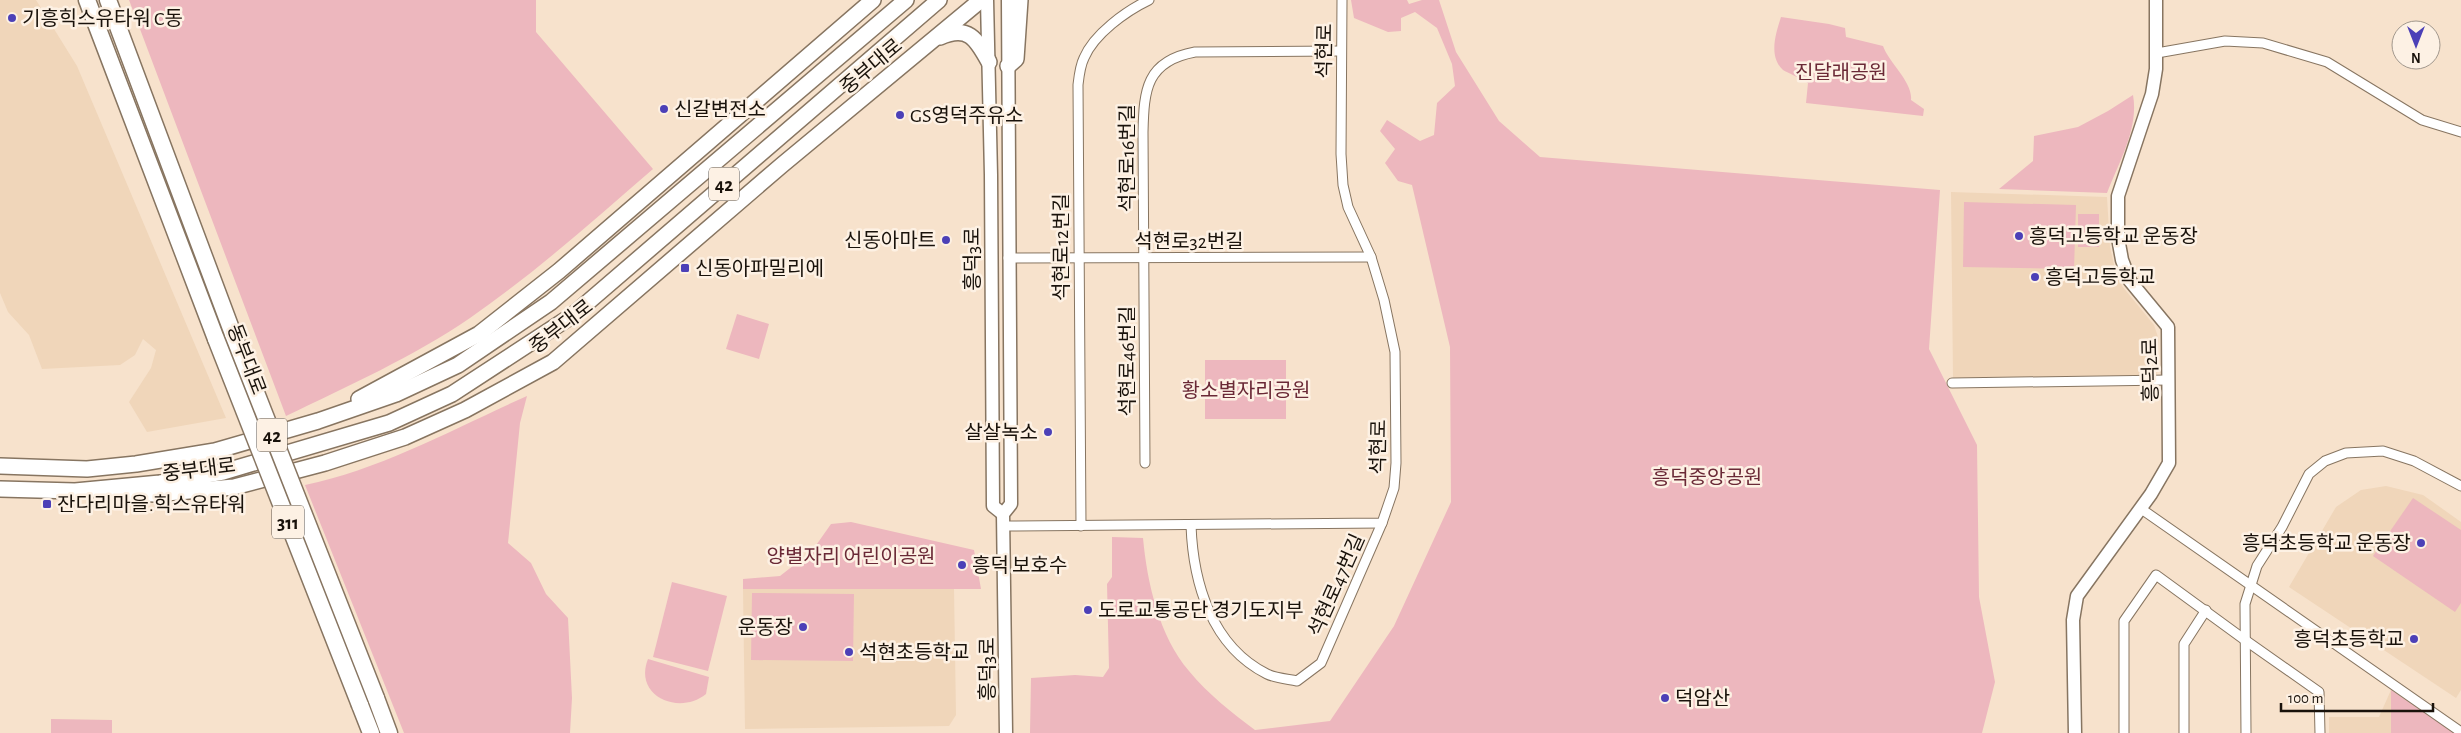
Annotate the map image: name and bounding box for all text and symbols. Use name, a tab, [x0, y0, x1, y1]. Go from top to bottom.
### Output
place label: 기흥힉스유타워 C동	[22, 8, 183, 29]
marker: 기흥힉스유타워 C동	[6, 12, 18, 24]
north arrow	[2391, 20, 2441, 70]
street label: 석현로	[1314, 23, 1335, 79]
street label: 중부대로	[836, 35, 906, 98]
text: N	[2411, 50, 2421, 64]
park label: 진달래공원	[1795, 62, 1887, 83]
place label: 신갈변전소	[674, 99, 766, 120]
marker: 신갈변전소	[658, 103, 670, 115]
street label: 석현로16번길	[1117, 104, 1138, 212]
place label: GS영덕주유소	[910, 105, 1023, 126]
marker: GS영덕주유소	[894, 109, 906, 121]
road number: 42	[709, 168, 739, 200]
street label: 석현로12번길	[1051, 193, 1072, 301]
place label: 흥덕고등학교 운동장	[2029, 226, 2198, 247]
street label: 흥덕3로	[962, 227, 983, 291]
place label: 신동아마트	[844, 230, 936, 251]
marker: 흥덕고등학교 운동장	[2013, 230, 2025, 242]
street label: 석현로32번길	[1134, 231, 1244, 252]
marker: 신동아마트	[940, 234, 952, 246]
place label: 신동아파밀리에	[695, 258, 824, 279]
marker: 신동아파밀리에	[679, 262, 691, 274]
place label: 흥덕고등학교	[2045, 267, 2155, 288]
marker: 흥덕고등학교	[2029, 271, 2041, 283]
street label: 중부대로	[526, 295, 597, 357]
street label: 석현로46번길	[1117, 305, 1138, 417]
street label: 동부대로	[224, 321, 270, 397]
street label: 흥덕2로	[2139, 338, 2162, 402]
park label: 황소별자리공원	[1182, 380, 1310, 401]
road number: 42	[257, 418, 287, 452]
street label: 석현로	[1368, 419, 1389, 475]
place label: 살살녹소	[964, 422, 1038, 443]
marker: 살살녹소	[1042, 426, 1054, 438]
street label: 중부대로	[161, 455, 237, 484]
park label: 흥덕중앙공원	[1652, 467, 1762, 488]
place label: 잔다리마을.힉스유타워	[57, 494, 246, 515]
marker: 잔다리마을.힉스유타워	[41, 498, 53, 510]
road number: 311	[272, 506, 304, 538]
street label: 석현로47번길	[1305, 531, 1368, 640]
place label: 흥덕초등학교 운동장	[2242, 533, 2411, 554]
marker: 흥덕초등학교 운동장	[2415, 537, 2427, 549]
park label: 양별자리 어린이공원	[767, 546, 935, 567]
place label: 흥덕 보호수	[972, 555, 1067, 576]
marker: 흥덕 보호수	[956, 559, 968, 571]
place label: 도로교통공단 경기도지부	[1098, 600, 1304, 621]
marker: 도로교통공단 경기도지부	[1082, 604, 1094, 616]
place label: 운동장	[738, 617, 793, 638]
marker: 운동장	[797, 621, 809, 633]
place label: 흥덕초등학교	[2294, 629, 2404, 650]
marker: 흥덕초등학교	[2408, 633, 2420, 645]
street label: 흥덕3로	[977, 637, 998, 701]
place label: 석현초등학교	[859, 642, 969, 663]
marker: 석현초등학교	[843, 646, 855, 658]
scale bar	[2281, 680, 2434, 712]
place label: 덕암산	[1675, 688, 1730, 709]
text: 100 m	[2288, 691, 2323, 706]
marker: 덕암산	[1659, 692, 1671, 704]

